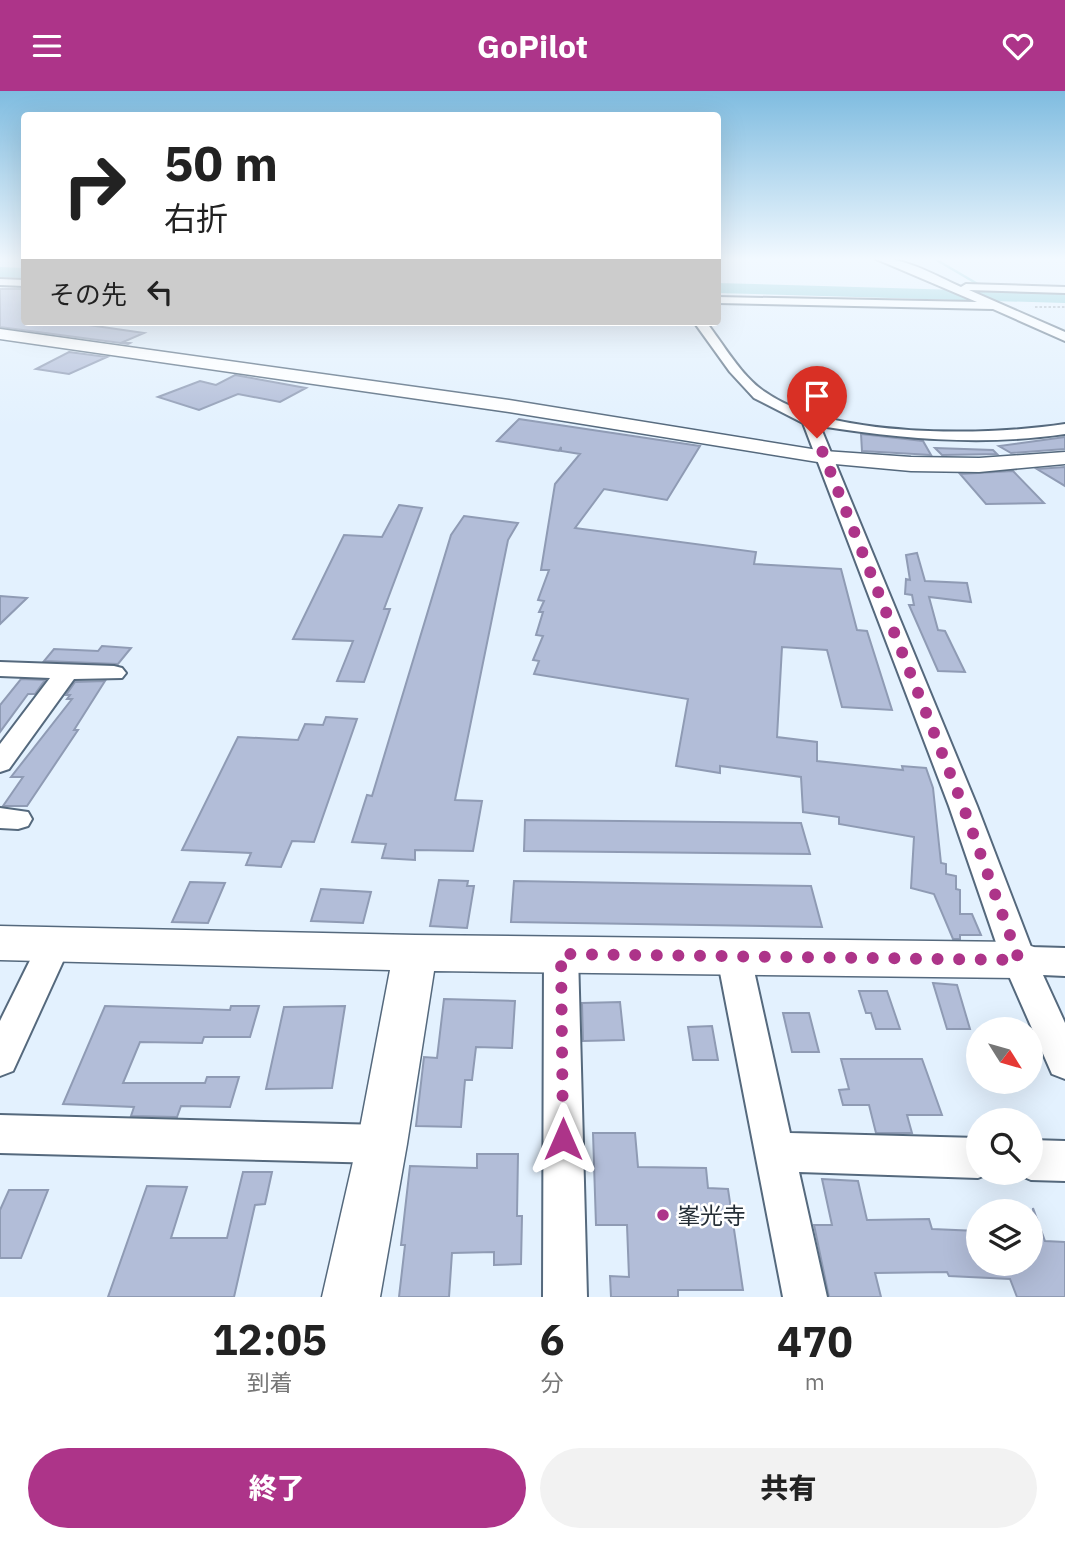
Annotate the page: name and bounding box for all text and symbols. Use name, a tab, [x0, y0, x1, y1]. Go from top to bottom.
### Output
text: GoPilot	[477, 25, 588, 67]
icon: menu	[28, 27, 66, 65]
icon: heart	[999, 27, 1037, 65]
text: 50 m	[164, 131, 278, 194]
icon: right	[49, 140, 140, 231]
text: 右折	[164, 197, 228, 239]
icon: left	[141, 273, 179, 311]
text: その先	[49, 277, 127, 311]
pin	[787, 366, 847, 438]
icon: arrive	[798, 377, 836, 415]
north arrow	[966, 1017, 1043, 1094]
map controls	[966, 1017, 1043, 1276]
position arrow	[526, 1102, 600, 1176]
button: search	[966, 1108, 1043, 1185]
button: layers	[966, 1199, 1043, 1276]
place label: 峯光寺	[677, 1200, 746, 1230]
marker: 峯光寺	[655, 1207, 671, 1223]
text: 12:05	[212, 1312, 327, 1367]
text: 6	[539, 1312, 565, 1367]
text: 470	[777, 1314, 853, 1369]
text: m	[805, 1366, 825, 1396]
text: 到着	[247, 1367, 293, 1397]
text: 分	[541, 1367, 564, 1397]
button: 終了	[28, 1448, 526, 1528]
button: 共有	[540, 1448, 1037, 1528]

